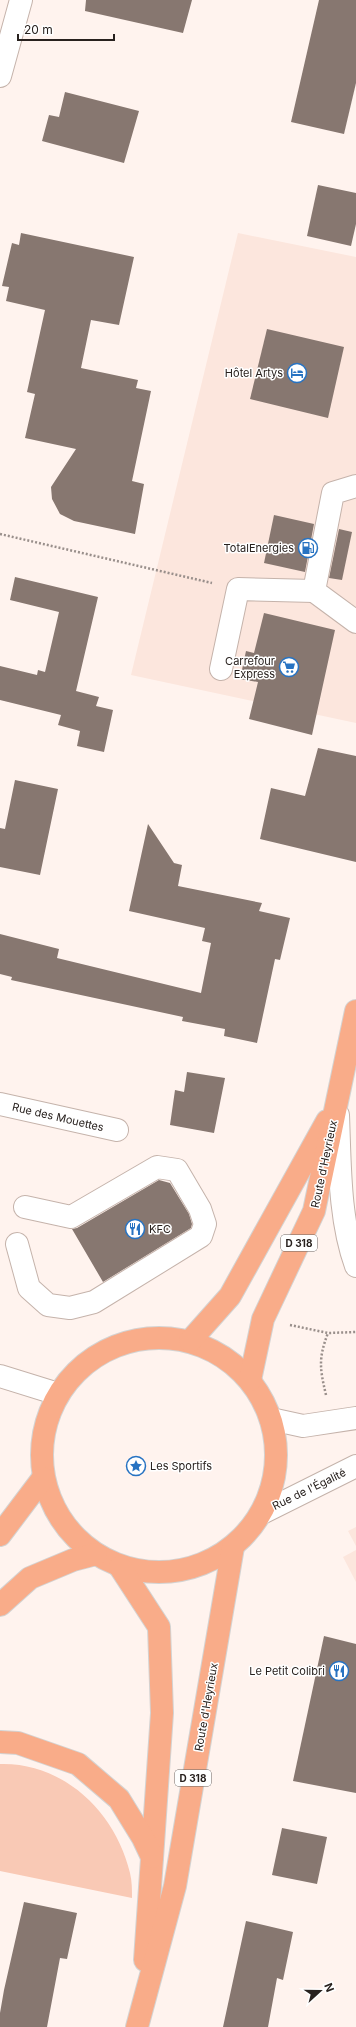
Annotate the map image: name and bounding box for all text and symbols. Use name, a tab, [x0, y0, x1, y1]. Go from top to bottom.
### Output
scale bar	[18, 16, 114, 42]
text: 20 m	[24, 22, 53, 37]
hotel icon: Hôtel Artys	[286, 362, 308, 384]
place label: Hôtel Artys	[225, 366, 283, 380]
fuel station icon: TotalEnergies	[297, 537, 319, 559]
place label: TotalEnergies	[224, 541, 294, 555]
place label: Carrefour Express	[225, 654, 275, 681]
supermarket icon: Carrefour Express	[278, 656, 300, 678]
street label: Rue des Mouettes	[11, 1100, 105, 1134]
street label: Route d'Heyrieux	[308, 1119, 340, 1209]
restaurant icon: KFC	[124, 1218, 146, 1240]
place label: KFC	[149, 1222, 171, 1236]
road number: D 318	[281, 1235, 317, 1251]
place icon: Les Sportifs	[125, 1455, 147, 1477]
place label: Les Sportifs	[150, 1459, 212, 1473]
street label: Rue de l'Égalité	[270, 1465, 348, 1513]
restaurant icon: Le Petit Colibri	[328, 1660, 350, 1682]
street label: Route d'Heyrieux	[191, 1662, 221, 1752]
place label: Le Petit Colibri	[249, 1664, 325, 1678]
road number: D 318	[175, 1770, 211, 1786]
north arrow	[300, 1971, 340, 2011]
text: N	[321, 1981, 337, 1994]

